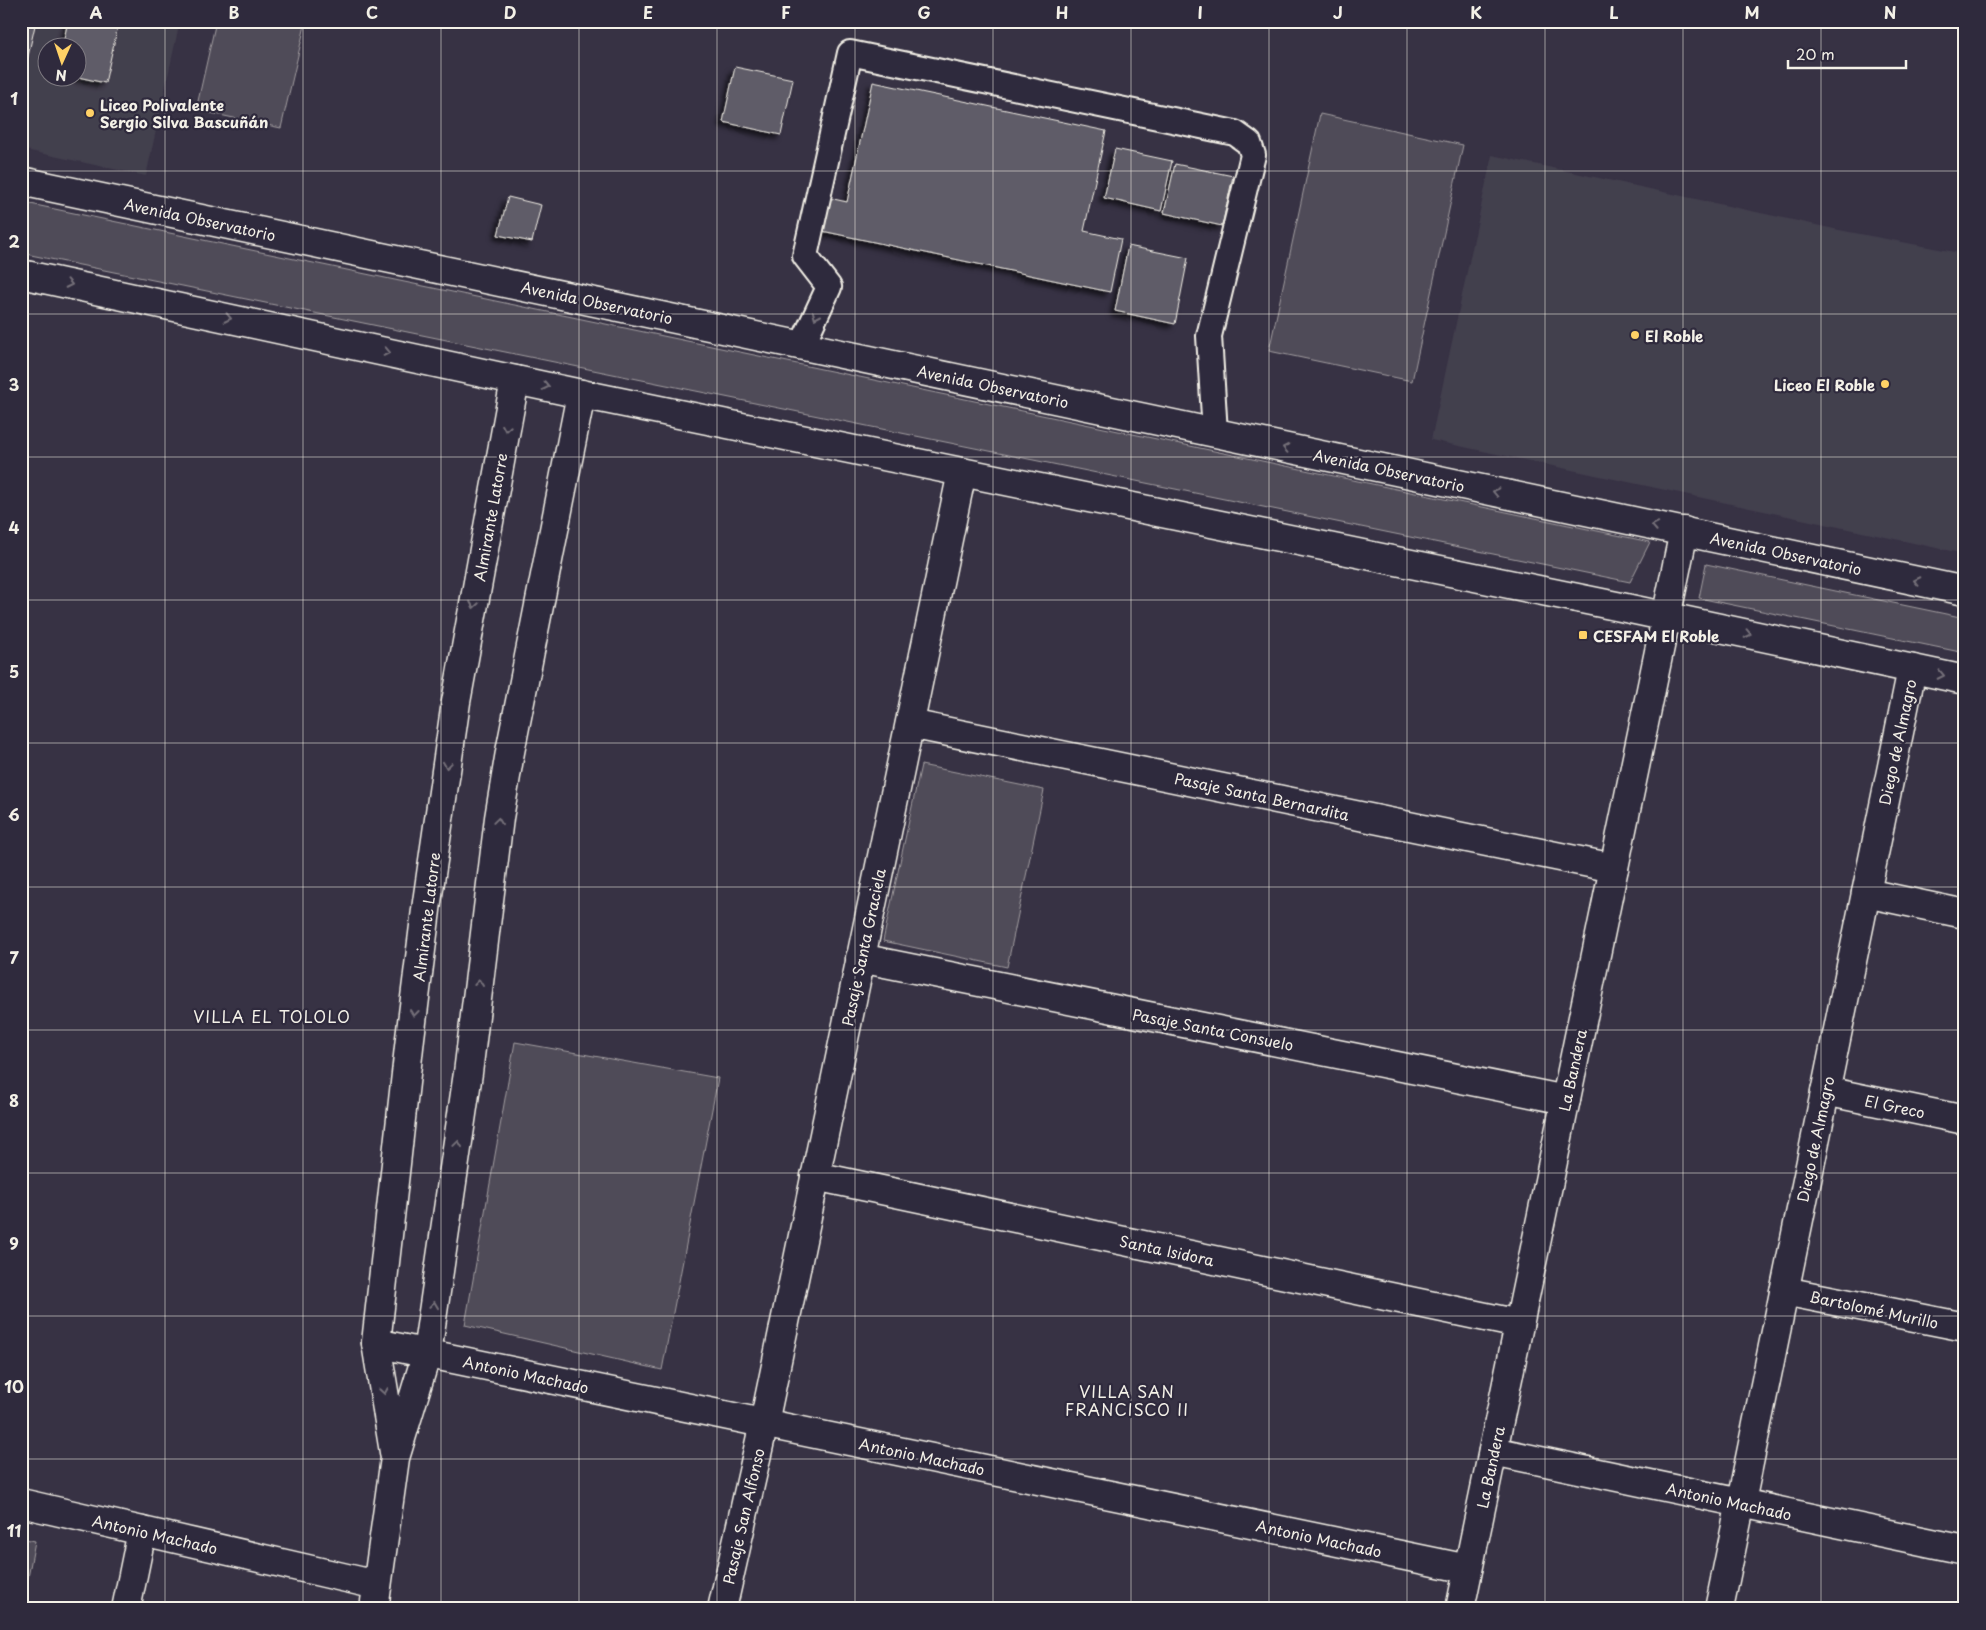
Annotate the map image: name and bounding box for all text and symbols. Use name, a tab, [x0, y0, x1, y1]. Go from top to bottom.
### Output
text: A	[90, 0, 103, 24]
text: B	[229, 0, 240, 24]
text: C	[366, 0, 378, 24]
text: D	[504, 0, 516, 24]
text: E	[643, 0, 653, 24]
text: F	[781, 0, 791, 24]
text: G	[917, 0, 931, 24]
text: H	[1056, 0, 1068, 24]
text: I	[1197, 0, 1203, 24]
text: J	[1333, 0, 1343, 24]
text: K	[1470, 0, 1482, 24]
text: L	[1609, 0, 1619, 24]
text: M	[1744, 0, 1760, 24]
text: N	[1884, 0, 1896, 24]
north arrow	[38, 38, 88, 88]
scale bar	[1788, 38, 1906, 70]
text: 20 m	[1796, 42, 1835, 65]
text: N	[55, 65, 67, 86]
text: 1	[10, 86, 18, 110]
place label: Liceo Polivalente Sergio Silva Bascuñán	[100, 93, 268, 133]
marker: Liceo Polivalente Sergio Silva Bascuñán	[84, 107, 96, 119]
street label: Avenida Observatorio	[122, 192, 278, 246]
text: 2	[8, 229, 20, 253]
street label: Avenida Observatorio	[519, 275, 675, 329]
one-way arrow	[64, 278, 73, 289]
one-way arrow	[811, 311, 822, 320]
one-way arrow	[223, 312, 232, 323]
place label: El Roble	[1645, 324, 1703, 347]
marker: El Roble	[1629, 329, 1641, 341]
one-way arrow	[382, 347, 391, 357]
street label: Avenida Observatorio	[915, 359, 1071, 413]
text: 3	[9, 372, 19, 396]
place label: Liceo El Roble	[1774, 373, 1875, 396]
marker: Liceo El Roble	[1879, 378, 1891, 390]
one-way arrow	[541, 381, 550, 391]
one-way arrow	[502, 424, 512, 432]
one-way arrow	[1281, 443, 1290, 454]
street label: Avenida Observatorio	[1311, 443, 1467, 497]
street label: Almirante Latorre	[467, 451, 513, 583]
one-way arrow	[1492, 487, 1501, 498]
text: 4	[9, 515, 20, 539]
one-way arrow	[1651, 521, 1660, 531]
street label: Avenida Observatorio	[1708, 526, 1864, 580]
one-way arrow	[1913, 576, 1921, 586]
one-way arrow	[469, 601, 479, 609]
place label: CESFAM El Roble	[1593, 624, 1719, 647]
one-way arrow	[1743, 628, 1752, 639]
marker: CESFAM El Roble	[1577, 629, 1589, 641]
text: 5	[9, 659, 19, 683]
one-way arrow	[1936, 669, 1945, 680]
street label: Diego de Almagro	[1872, 677, 1922, 807]
one-way arrow	[442, 762, 453, 770]
street label: Pasaje Santa Bernardita	[1173, 766, 1352, 826]
text: 6	[8, 802, 20, 826]
one-way arrow	[492, 817, 503, 825]
street label: Almirante Latorre	[407, 851, 445, 983]
street label: Pasaje Santa Graciela	[835, 865, 891, 1028]
text: 7	[9, 945, 19, 969]
one-way arrow	[473, 978, 484, 986]
street label: Pasaje Santa Consuelo	[1130, 1002, 1296, 1056]
district label: VILLA EL TOLOLO	[193, 1004, 351, 1028]
one-way arrow	[409, 1009, 419, 1017]
street label: La Bandera	[1552, 1026, 1592, 1113]
street label: Diego de Almagro	[1790, 1074, 1840, 1204]
text: 8	[9, 1088, 19, 1112]
street label: El Greco	[1863, 1088, 1927, 1124]
one-way arrow	[452, 1139, 462, 1148]
street label: Santa Isidora	[1118, 1229, 1217, 1271]
text: 9	[9, 1231, 19, 1255]
street label: Bartolomé Murillo	[1807, 1284, 1941, 1334]
one-way arrow	[428, 1300, 439, 1308]
street label: Antonio Machado	[461, 1349, 591, 1399]
text: 10	[4, 1374, 24, 1398]
district label: VILLA SAN FRANCISCO II	[1065, 1379, 1189, 1421]
one-way arrow	[379, 1387, 389, 1395]
street label: La Bandera	[1470, 1423, 1510, 1510]
street label: Antonio Machado	[857, 1431, 987, 1481]
street label: Pasaje San Alfonso	[716, 1446, 770, 1586]
street label: Antonio Machado	[1664, 1476, 1794, 1526]
street label: Antonio Machado	[90, 1508, 220, 1560]
street label: Antonio Machado	[1254, 1513, 1384, 1563]
text: 11	[7, 1518, 21, 1542]

